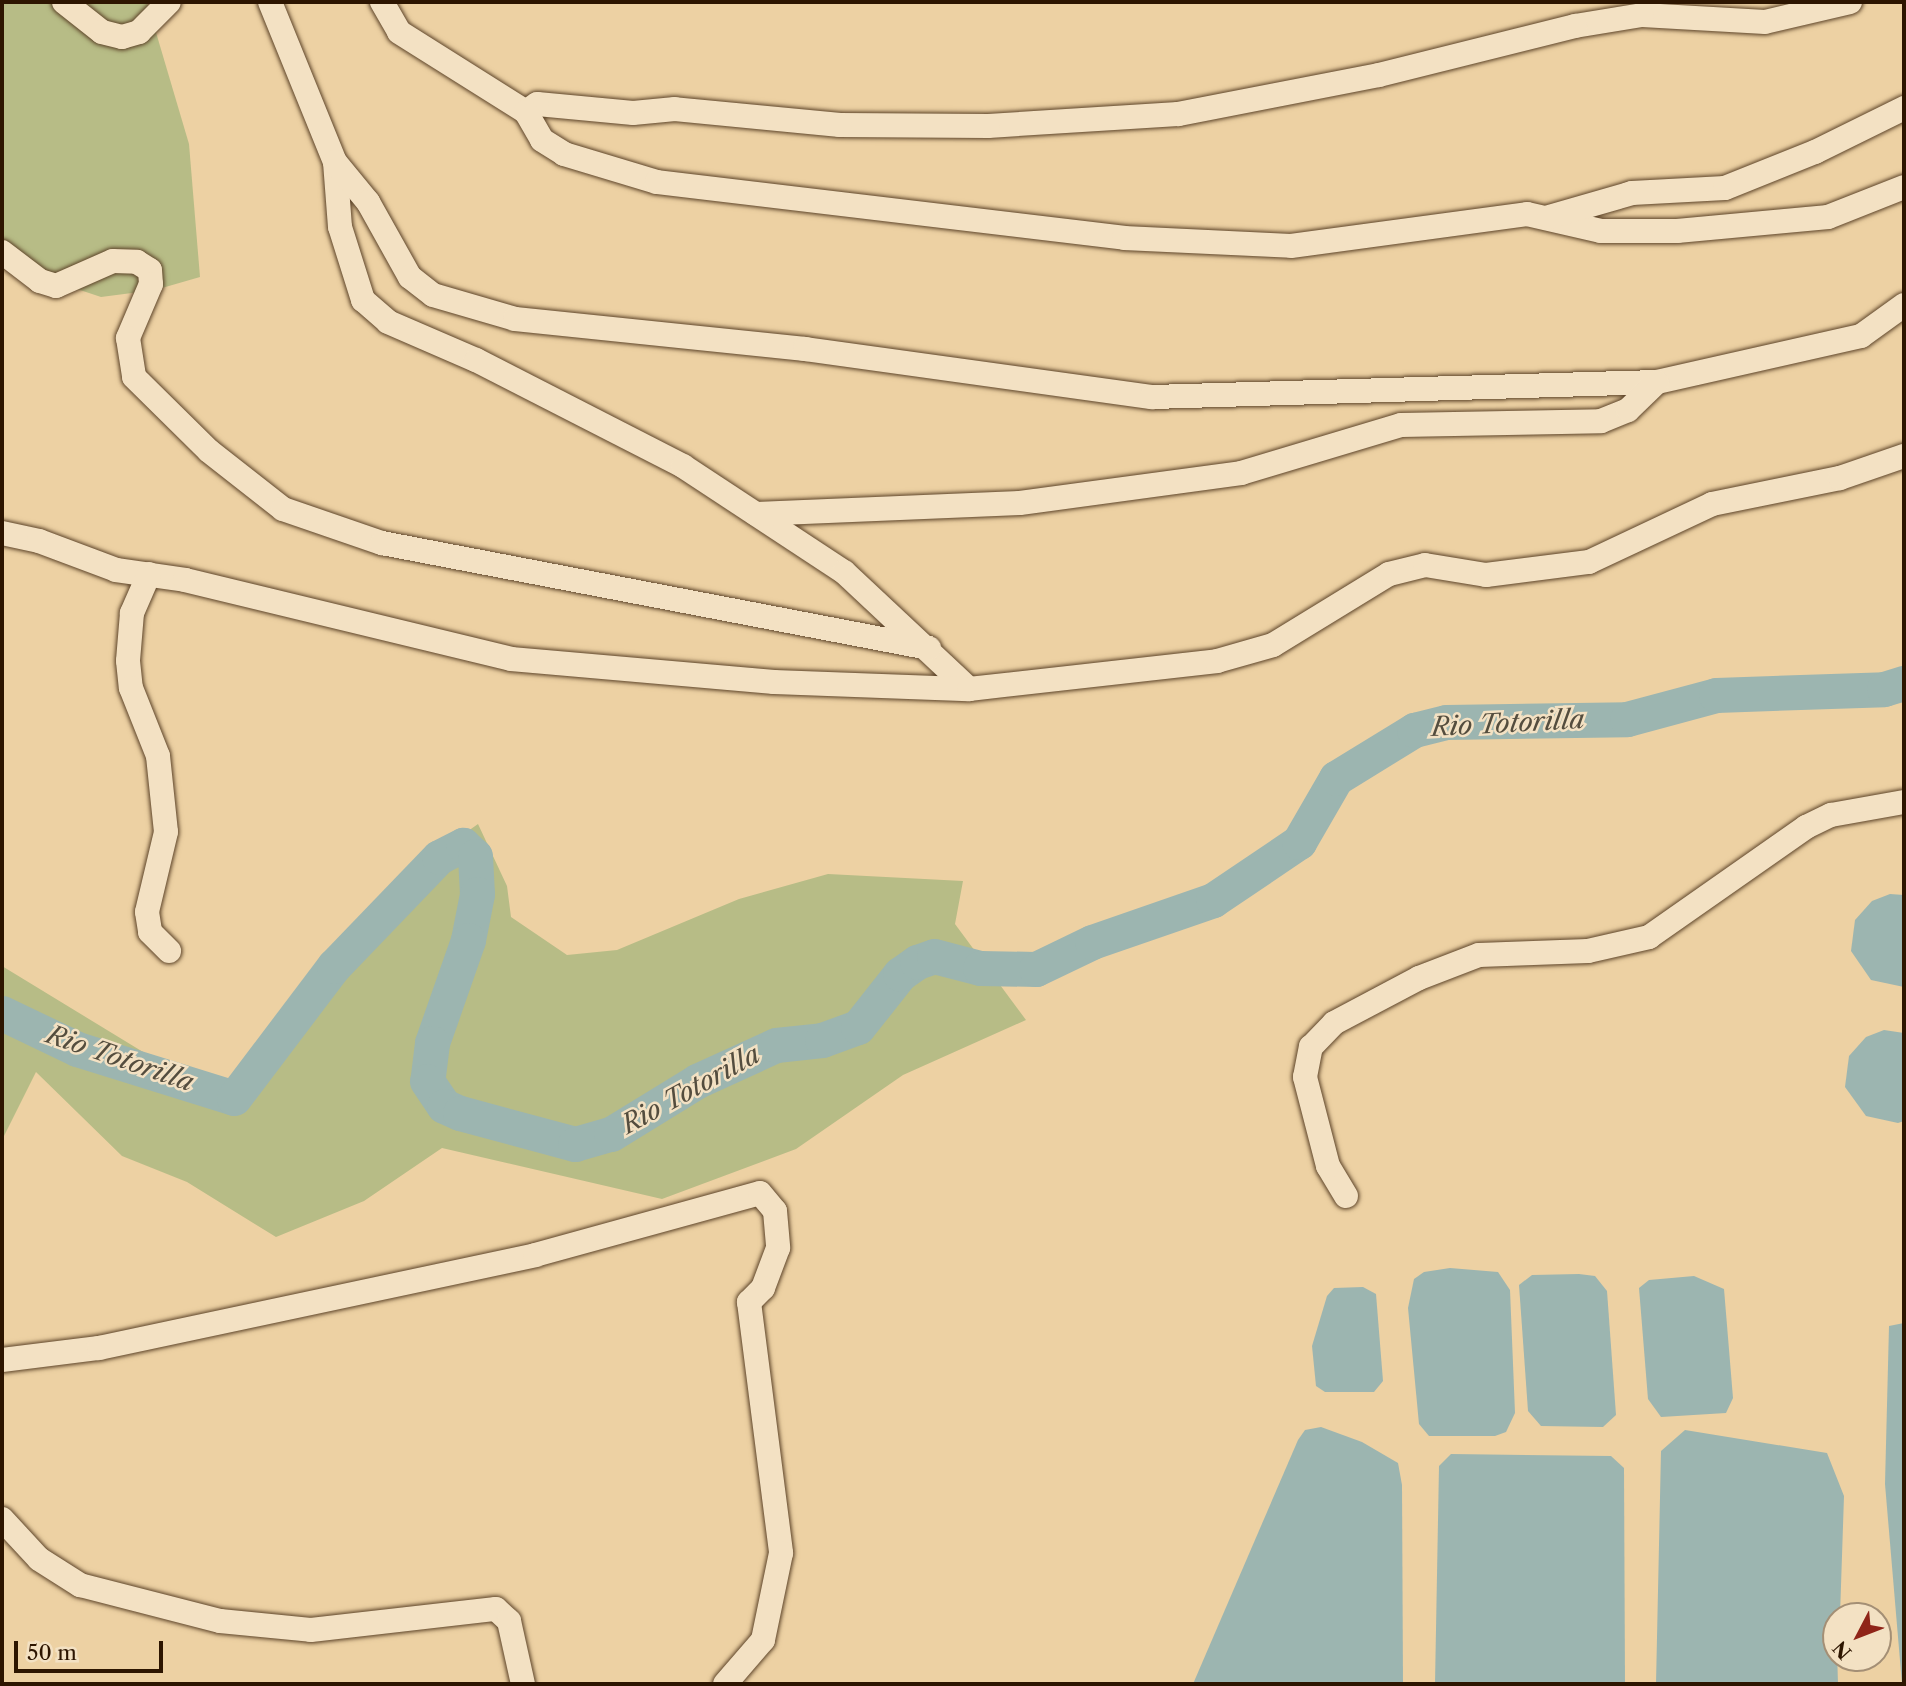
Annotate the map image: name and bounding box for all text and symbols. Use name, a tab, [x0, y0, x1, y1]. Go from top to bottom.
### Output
water label: Rio Totorilla	[1431, 704, 1585, 744]
water label: Rio Totorilla	[42, 1019, 198, 1099]
water label: Rio Totorilla	[616, 1039, 766, 1141]
north arrow	[1822, 1602, 1892, 1672]
scale bar	[18, 1626, 166, 1670]
text: N	[1828, 1636, 1857, 1664]
text: 50 m	[27, 1640, 77, 1665]

